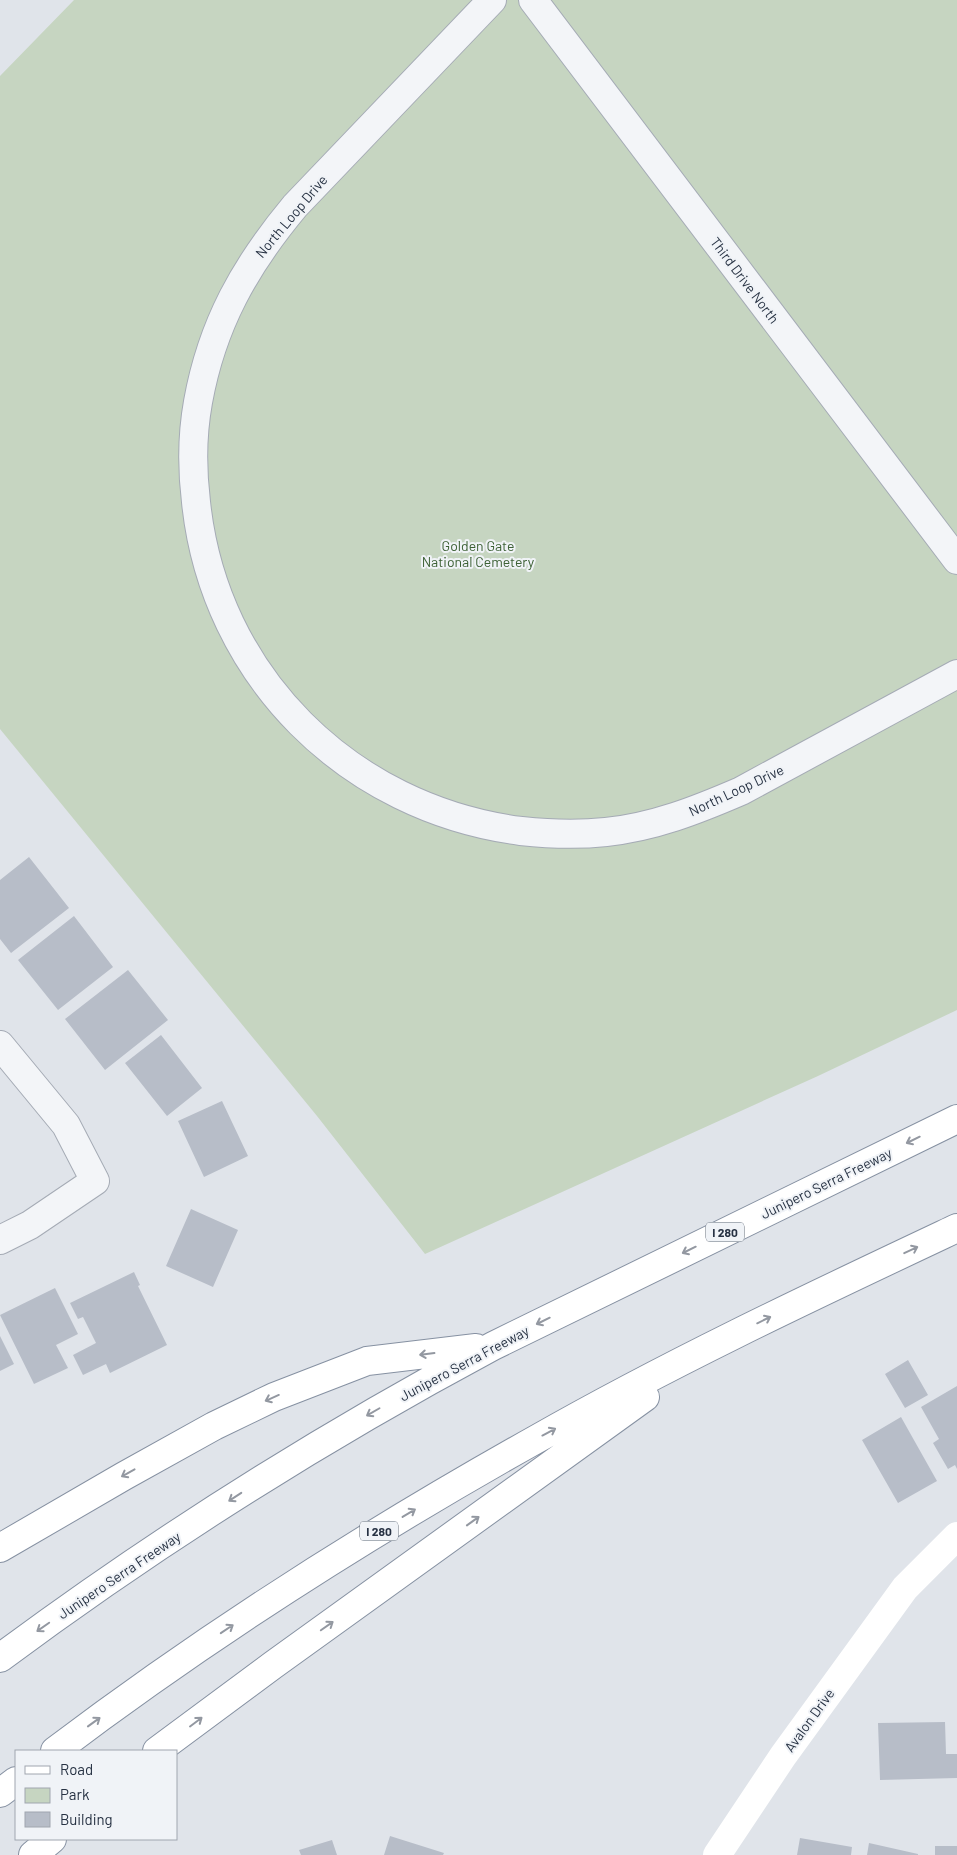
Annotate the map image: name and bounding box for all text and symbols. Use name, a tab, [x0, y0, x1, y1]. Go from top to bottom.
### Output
street label: North Loop Drive	[251, 171, 331, 261]
street label: Third Drive North	[707, 234, 783, 326]
park label: Golden Gate National Cemetery	[422, 537, 535, 570]
street label: North Loop Drive	[686, 761, 786, 819]
one-way arrow	[906, 1136, 921, 1145]
street label: Junipero Serra Freeway	[758, 1144, 895, 1222]
road number: I 280	[706, 1222, 744, 1242]
one-way arrow	[903, 1244, 918, 1254]
one-way arrow	[681, 1245, 696, 1255]
one-way arrow	[757, 1315, 772, 1325]
one-way arrow	[535, 1316, 550, 1326]
street label: Junipero Serra Freeway	[396, 1321, 532, 1404]
one-way arrow	[419, 1349, 435, 1359]
one-way arrow	[265, 1394, 280, 1403]
one-way arrow	[367, 1407, 381, 1417]
one-way arrow	[541, 1427, 556, 1436]
one-way arrow	[121, 1469, 135, 1479]
one-way arrow	[228, 1491, 242, 1502]
one-way arrow	[401, 1508, 415, 1518]
one-way arrow	[466, 1516, 480, 1526]
road number: I 280	[360, 1522, 398, 1540]
street label: Junipero Serra Freeway	[55, 1527, 184, 1622]
one-way arrow	[320, 1621, 334, 1631]
one-way arrow	[37, 1622, 50, 1633]
one-way arrow	[220, 1624, 234, 1634]
street label: Avalon Drive	[780, 1685, 838, 1755]
one-way arrow	[87, 1717, 101, 1727]
one-way arrow	[189, 1717, 203, 1727]
legend	[15, 1750, 178, 1840]
text: Road	[60, 1760, 93, 1778]
text: Park	[60, 1785, 90, 1803]
text: Building	[60, 1810, 113, 1828]

